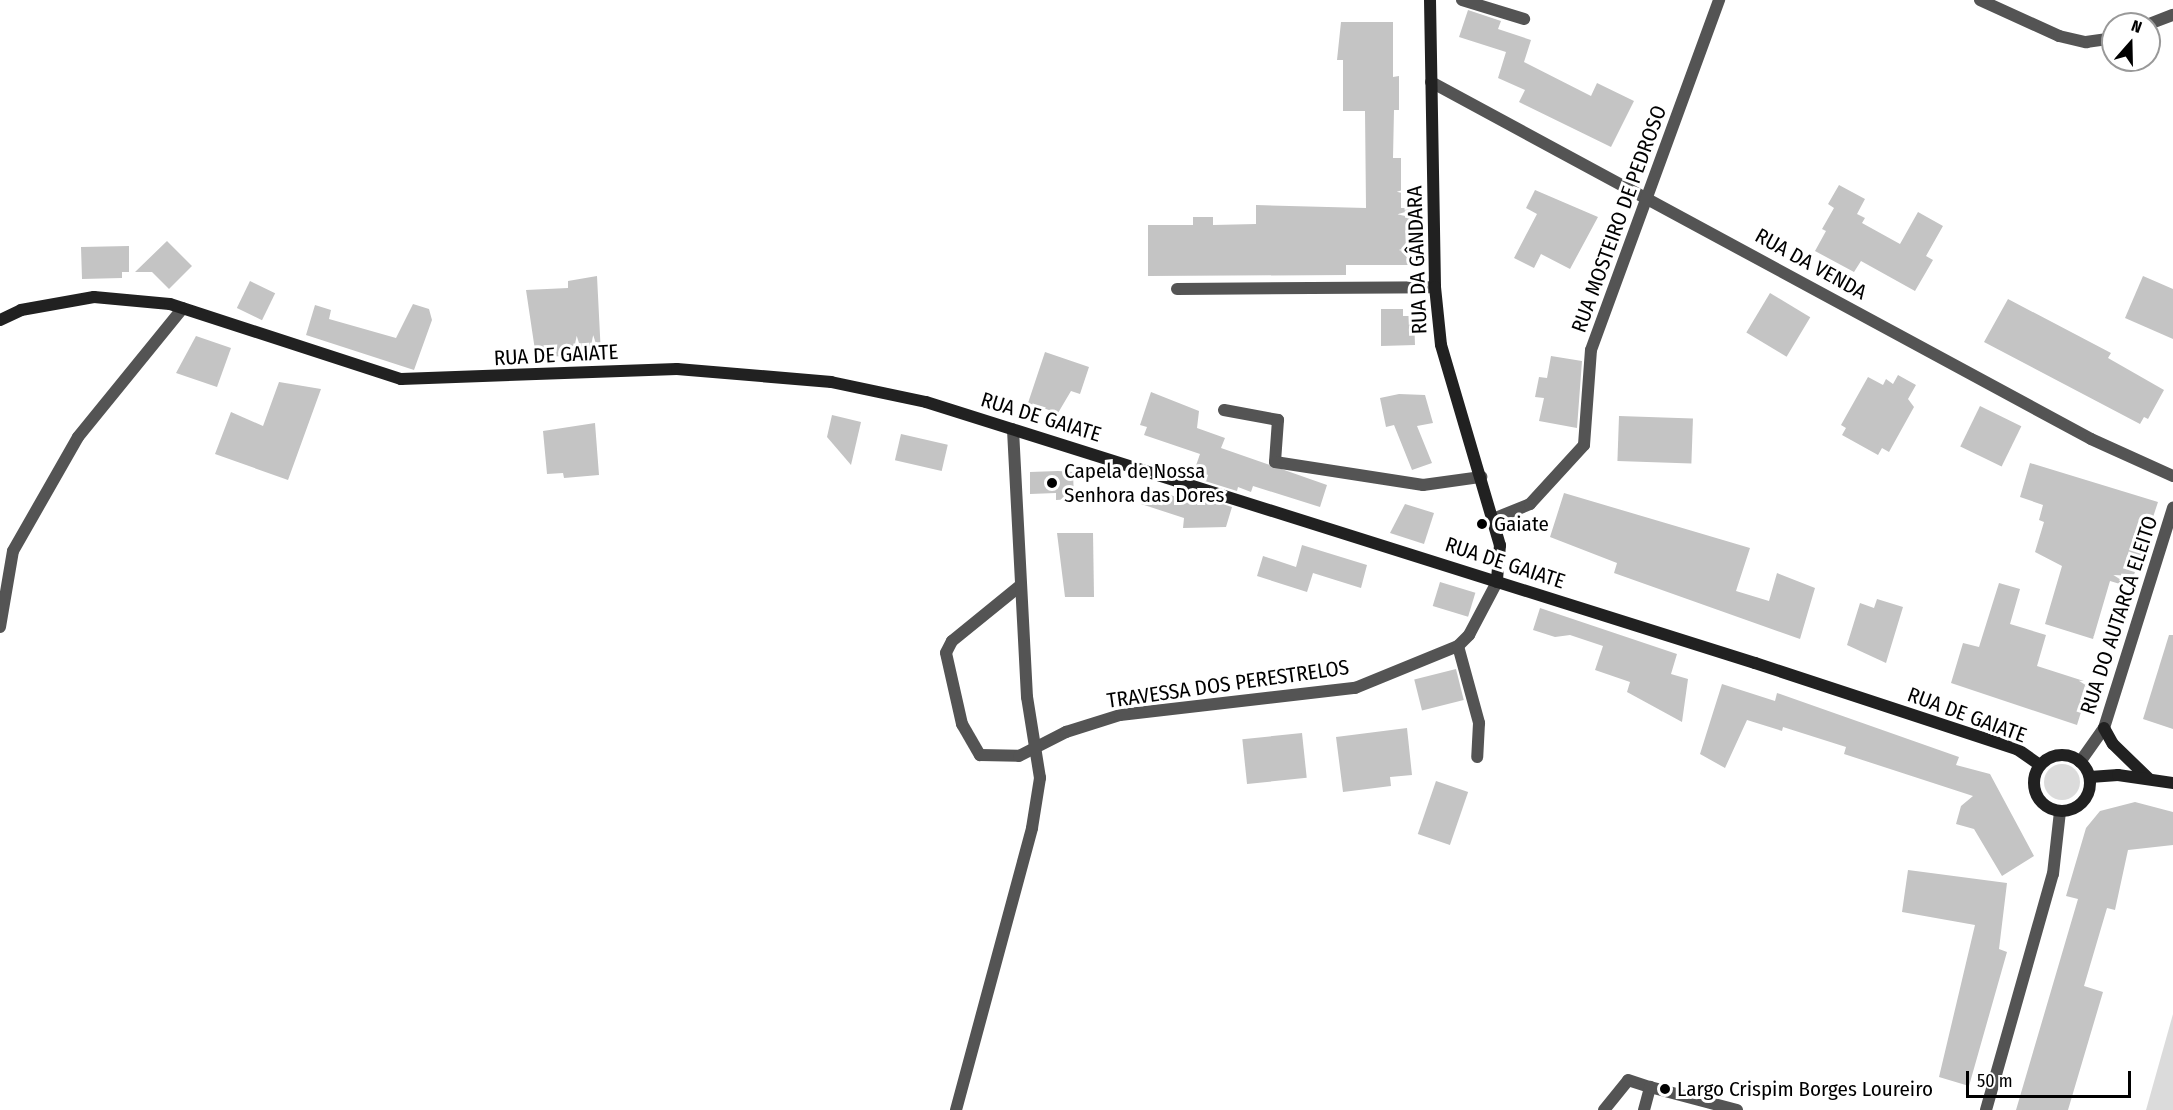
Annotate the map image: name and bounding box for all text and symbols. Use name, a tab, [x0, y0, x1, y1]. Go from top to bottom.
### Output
north arrow	[2101, 12, 2161, 72]
text: N	[2129, 16, 2144, 37]
street label: RUA MOSTEIRO DE PEDROSO	[1566, 102, 1672, 336]
street label: RUA DA GÂNDARA	[1402, 185, 1432, 335]
street label: RUA DA VENDA	[1751, 223, 1871, 305]
street label: RUA DE GAIATE	[493, 339, 619, 371]
street label: RUA DE GAIATE	[978, 387, 1104, 447]
place label: Capela de Nossa Senhora das Dores	[1064, 458, 1225, 508]
marker: Capela de Nossa Senhora das Dores	[1045, 476, 1059, 490]
place label: Gaiate	[1494, 511, 1549, 537]
street label: RUA DO AUTARCA ELEITO	[2075, 513, 2163, 717]
marker: Gaiate	[1475, 517, 1489, 531]
street label: RUA DE GAIATE	[1442, 532, 1568, 594]
street label: TRAVESSA DOS PERESTRELOS	[1105, 655, 1351, 713]
street label: RUA DE GAIATE	[1904, 682, 2030, 748]
scale bar	[1969, 1059, 2134, 1097]
text: 50 m	[1977, 1070, 2013, 1092]
place label: Largo Crispim Borges Loureiro	[1677, 1076, 1933, 1102]
marker: Largo Crispim Borges Loureiro	[1658, 1082, 1672, 1096]

